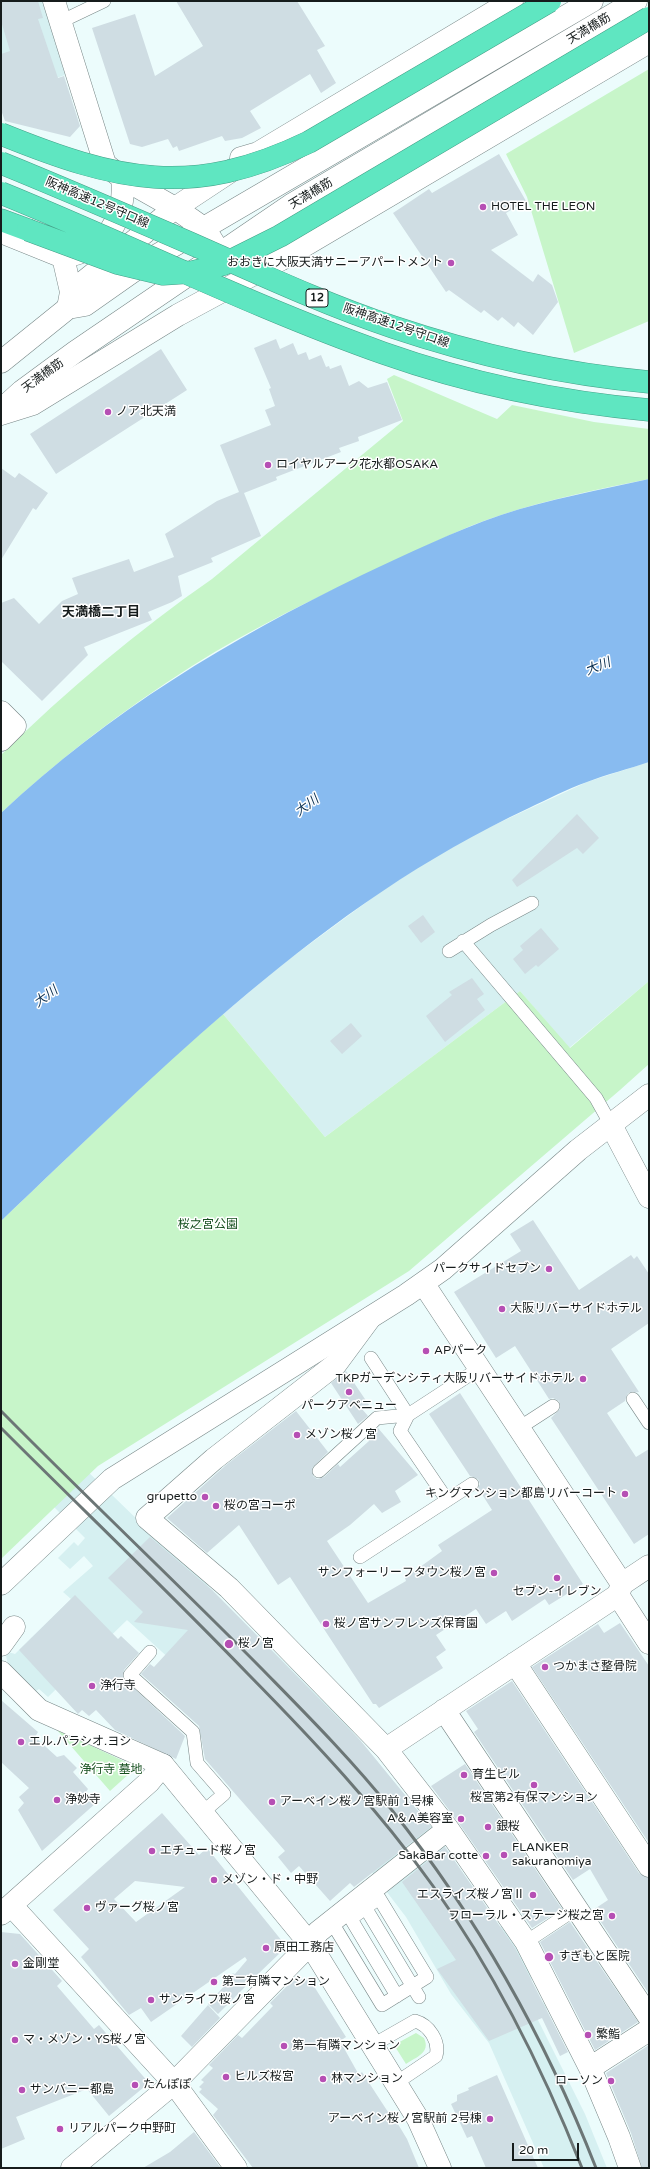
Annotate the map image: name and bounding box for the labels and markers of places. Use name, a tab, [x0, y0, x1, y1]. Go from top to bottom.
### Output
place label: HOTEL THE LEON	[491, 200, 595, 214]
marker: HOTEL THE LEON	[478, 202, 488, 212]
place label: おおきに大阪天満サニーアパートメント	[227, 256, 443, 270]
marker: おおきに大阪天満サニーアパートメント	[446, 258, 456, 268]
place label: ノア北天満	[116, 405, 176, 419]
marker: ノア北天満	[103, 407, 113, 417]
place label: ロイヤルアーク花水都OSAKA	[276, 458, 438, 472]
marker: ロイヤルアーク花水都OSAKA	[263, 460, 273, 470]
place label: パークサイドセブン	[433, 1262, 541, 1276]
marker: パークサイドセブン	[544, 1264, 554, 1274]
place label: 大阪リバーサイドホテル	[510, 1302, 642, 1316]
marker: 大阪リバーサイドホテル	[497, 1304, 507, 1314]
place label: APパーク	[434, 1344, 487, 1358]
marker: APパーク	[421, 1346, 431, 1356]
place label: TKPガーデンシティ大阪リバーサイドホテル	[336, 1372, 575, 1386]
marker: TKPガーデンシティ大阪リバーサイドホテル	[578, 1374, 588, 1384]
marker: パークアベニュー	[344, 1387, 354, 1397]
place label: パークアベニュー	[301, 1399, 397, 1413]
place label: メゾン桜ノ宮	[305, 1428, 377, 1442]
marker: メゾン桜ノ宮	[292, 1430, 302, 1440]
place label: キングマンション都島リバーコート	[425, 1487, 617, 1501]
marker: キングマンション都島リバーコート	[620, 1489, 630, 1499]
place label: grupetto	[147, 1490, 197, 1504]
marker: grupetto	[200, 1492, 210, 1502]
place label: 桜の宮コーポ	[224, 1499, 296, 1513]
marker: 桜の宮コーポ	[211, 1501, 221, 1511]
place label: サンフォーリーフタウン桜ノ宮	[318, 1566, 486, 1580]
marker: サンフォーリーフタウン桜ノ宮	[489, 1568, 499, 1578]
marker: セブン-イレブン	[552, 1573, 562, 1583]
place label: セブン-イレブン	[513, 1585, 601, 1599]
place label: 桜ノ宮サンフレンズ保育園	[334, 1617, 478, 1631]
marker: 桜ノ宮サンフレンズ保育園	[321, 1619, 331, 1629]
place label: 桜ノ宮	[238, 1637, 274, 1651]
marker: 桜ノ宮	[223, 1638, 235, 1650]
place label: つかまさ整骨院	[553, 1660, 637, 1674]
marker: つかまさ整骨院	[540, 1662, 550, 1672]
place label: 浄行寺	[100, 1679, 136, 1693]
marker: 浄行寺	[87, 1681, 97, 1691]
place label: エル.パラシオ.ヨシ	[29, 1735, 131, 1749]
marker: エル.パラシオ.ヨシ	[16, 1737, 26, 1747]
place label: 育生ビル	[472, 1768, 520, 1782]
marker: 育生ビル	[459, 1770, 469, 1780]
marker: 桜宮第2有保マンション	[529, 1780, 539, 1790]
place label: 桜宮第2有保マンション	[470, 1791, 598, 1805]
place label: 浄妙寺	[65, 1793, 101, 1807]
marker: 浄妙寺	[52, 1795, 62, 1805]
place label: アーベイン桜ノ宮駅前 1号棟	[280, 1795, 434, 1809]
marker: アーベイン桜ノ宮駅前 1号棟	[267, 1797, 277, 1807]
place label: A＆A美容室	[387, 1812, 453, 1826]
marker: A＆A美容室	[456, 1814, 466, 1824]
place label: 銀桜	[496, 1820, 520, 1834]
marker: 銀桜	[483, 1822, 493, 1832]
place label: FLANKER sakuranomiya	[512, 1841, 591, 1869]
place label: エチュード桜ノ宮	[160, 1844, 256, 1858]
marker: エチュード桜ノ宮	[147, 1846, 157, 1856]
place label: SakaBar cotte	[399, 1849, 478, 1863]
marker: FLANKER sakuranomiya	[499, 1850, 509, 1860]
marker: SakaBar cotte	[481, 1851, 491, 1861]
place label: メゾン・ド・中野	[222, 1873, 318, 1887]
marker: メゾン・ド・中野	[209, 1875, 219, 1885]
place label: エスライズ桜ノ宮Ⅱ	[417, 1888, 525, 1902]
marker: エスライズ桜ノ宮Ⅱ	[528, 1890, 538, 1900]
place label: ヴァーグ桜ノ宮	[95, 1901, 179, 1915]
marker: ヴァーグ桜ノ宮	[82, 1903, 92, 1913]
place label: フローラル・ステージ桜之宮	[448, 1909, 604, 1923]
marker: フローラル・ステージ桜之宮	[607, 1911, 617, 1921]
place label: 原田工務店	[274, 1941, 334, 1955]
marker: 原田工務店	[261, 1943, 271, 1953]
place label: すぎもと医院	[558, 1950, 630, 1964]
marker: すぎもと医院	[543, 1951, 555, 1963]
place label: 金剛堂	[23, 1957, 59, 1971]
marker: 金剛堂	[10, 1959, 20, 1969]
place label: 第二有隣マンション	[222, 1975, 330, 1989]
marker: 第二有隣マンション	[209, 1977, 219, 1987]
place label: サンライフ桜ノ宮	[159, 1993, 255, 2007]
marker: サンライフ桜ノ宮	[146, 1995, 156, 2005]
place label: 繁鮨	[596, 2028, 620, 2042]
marker: 繁鮨	[583, 2030, 593, 2040]
place label: マ・メゾン・YS桜ノ宮	[23, 2033, 146, 2047]
marker: マ・メゾン・YS桜ノ宮	[10, 2035, 20, 2045]
place label: 第一有隣マンション	[292, 2039, 400, 2053]
marker: 第一有隣マンション	[279, 2041, 289, 2051]
place label: ヒルズ桜宮	[234, 2070, 294, 2084]
marker: ヒルズ桜宮	[221, 2072, 231, 2082]
place label: 林マンション	[331, 2072, 403, 2086]
marker: 林マンション	[318, 2074, 328, 2084]
place label: ローソン	[555, 2074, 603, 2088]
marker: ローソン	[606, 2076, 616, 2086]
place label: たんぽぽ	[143, 2078, 191, 2092]
marker: たんぽぽ	[130, 2080, 140, 2090]
place label: サンバニー都島	[30, 2083, 114, 2097]
marker: サンバニー都島	[17, 2085, 27, 2095]
place label: アーベイン桜ノ宮駅前 2号棟	[328, 2112, 482, 2126]
marker: アーベイン桜ノ宮駅前 2号棟	[485, 2114, 495, 2124]
place label: リアルパーク中野町	[68, 2122, 176, 2136]
marker: リアルパーク中野町	[55, 2124, 65, 2134]

